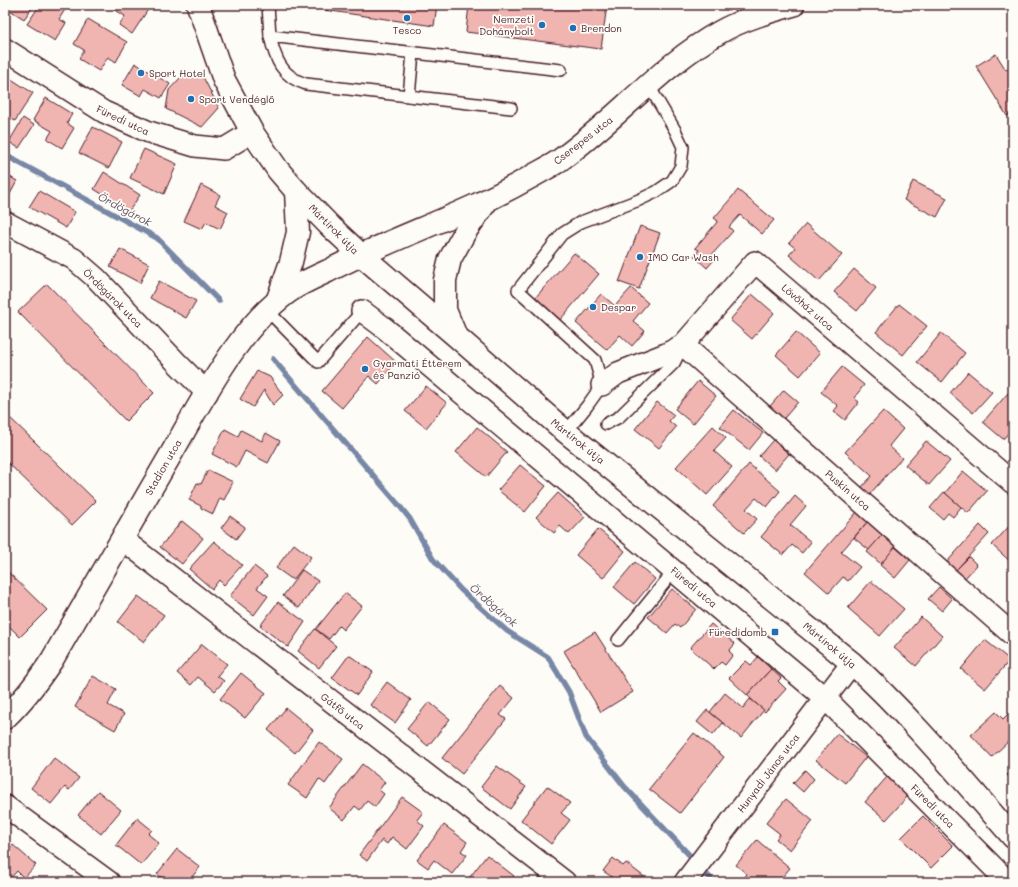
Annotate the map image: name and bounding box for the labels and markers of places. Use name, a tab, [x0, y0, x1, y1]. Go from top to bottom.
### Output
place label: Nemzeti Dohánybolt	[479, 12, 534, 38]
marker: Tesco	[402, 13, 412, 23]
marker: Nemzeti Dohánybolt	[537, 20, 547, 30]
place label: Brendon	[581, 21, 622, 35]
place label: Tesco	[393, 23, 421, 37]
marker: Brendon	[568, 23, 578, 33]
place label: Sport Hotel	[149, 66, 206, 80]
marker: Sport Hotel	[136, 68, 146, 78]
place label: Sport Vendéglő	[199, 92, 275, 106]
marker: Sport Vendéglő	[186, 94, 196, 104]
place label: IMO Car Wash	[648, 250, 719, 264]
marker: IMO Car Wash	[635, 252, 645, 262]
place label: Despar	[601, 300, 636, 314]
marker: Despar	[588, 302, 598, 312]
place label: Gyarmati Étterem és Panzió	[373, 356, 462, 382]
marker: Gyarmati Étterem és Panzió	[360, 364, 370, 374]
place label: Füredidomb	[709, 625, 767, 639]
marker: Füredidomb	[770, 627, 780, 637]

